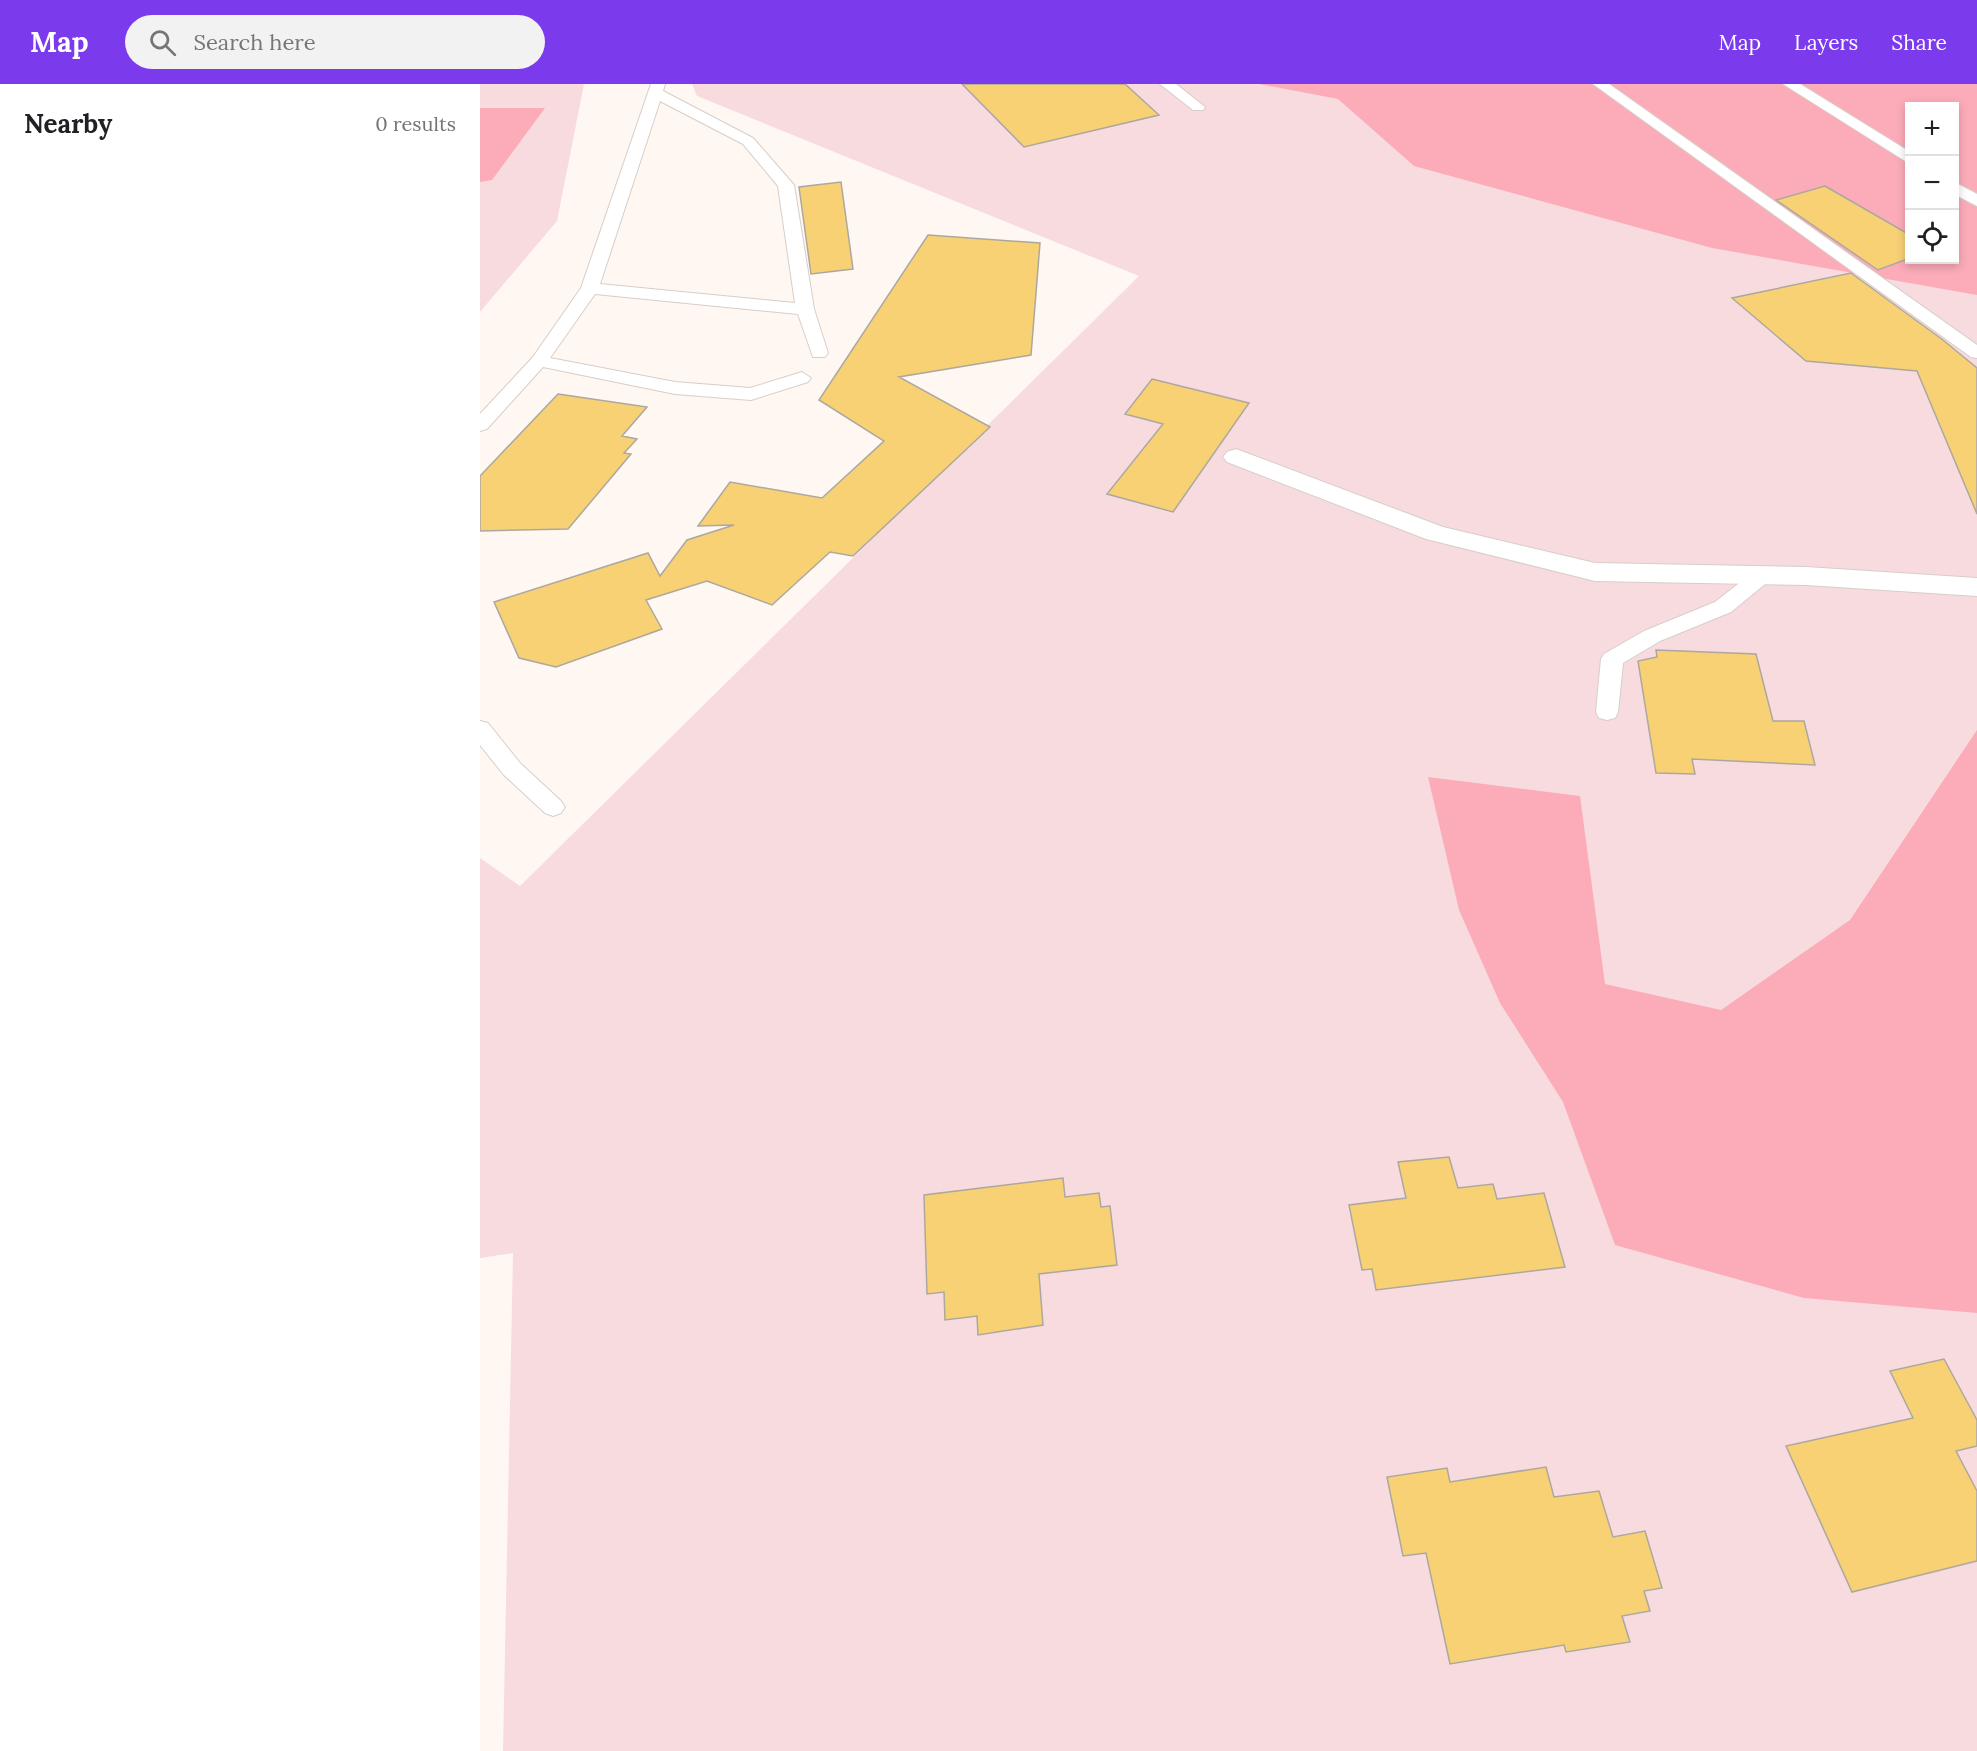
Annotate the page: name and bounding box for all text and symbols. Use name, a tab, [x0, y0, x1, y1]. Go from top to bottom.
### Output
search box	[125, 15, 545, 69]
text: Map	[30, 24, 89, 60]
icon: search	[146, 26, 179, 59]
text: Search here	[194, 28, 316, 56]
text: Map	[1718, 29, 1761, 56]
text: Layers	[1794, 29, 1858, 56]
text: Share	[1891, 29, 1947, 56]
map controls	[1905, 102, 1959, 264]
button: +	[1905, 102, 1959, 156]
text: Nearby	[24, 107, 112, 140]
text: 0 results	[375, 111, 456, 136]
button: −	[1905, 156, 1959, 210]
button: locate	[1905, 210, 1959, 264]

